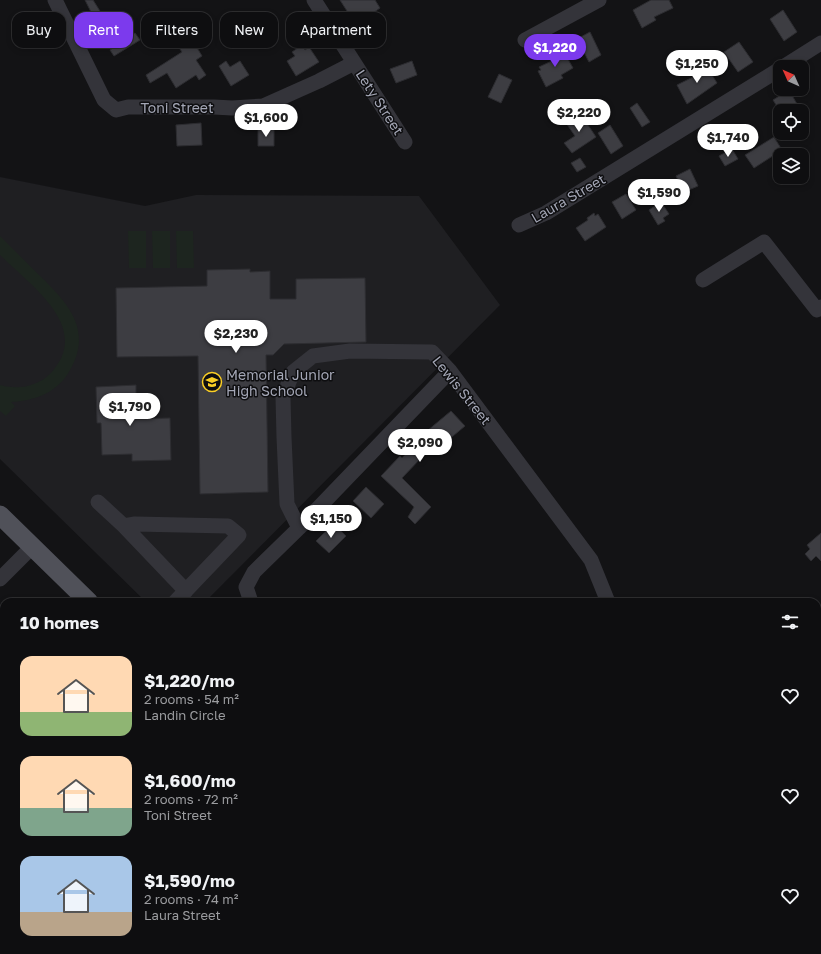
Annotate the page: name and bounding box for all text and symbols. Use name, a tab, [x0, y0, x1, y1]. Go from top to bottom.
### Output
chip: Buy	[12, 12, 66, 48]
chip: Rent	[74, 12, 133, 48]
chip: Filters	[141, 12, 212, 48]
chip: New	[220, 12, 278, 48]
chip: Apartment	[286, 12, 386, 48]
pin: $1,220	[522, 34, 588, 68]
text: $1,220	[533, 39, 577, 55]
pin: $1,250	[664, 50, 730, 84]
text: $1,250	[675, 55, 719, 71]
north arrow	[773, 60, 809, 96]
map controls	[773, 60, 809, 184]
street label: Lety Street	[353, 66, 407, 138]
street label: Toni Street	[140, 99, 214, 116]
pin: $2,220	[546, 99, 612, 133]
pin: $1,600	[233, 104, 299, 138]
text: $2,220	[556, 104, 602, 120]
button: locate	[773, 104, 809, 140]
text: $1,600	[244, 109, 288, 125]
pin: $1,740	[695, 124, 761, 158]
text: $1,740	[706, 129, 750, 145]
button: layers	[773, 148, 809, 184]
street label: Laura Street	[528, 170, 608, 226]
pin: $1,590	[626, 179, 692, 213]
text: $1,590	[637, 184, 681, 200]
pin: $2,230	[203, 320, 269, 354]
text: $2,230	[213, 325, 259, 341]
street label: Lewis Street	[429, 352, 495, 428]
place label: Memorial Junior High School	[226, 366, 335, 399]
school or university icon: Memorial Junior High School	[201, 371, 223, 393]
pin: $1,790	[97, 393, 163, 427]
text: $1,790	[108, 398, 152, 414]
pin: $2,090	[387, 429, 453, 463]
text: $2,090	[397, 434, 443, 450]
pin: $1,150	[298, 505, 364, 539]
text: $1,150	[310, 510, 352, 526]
icon: filters	[779, 611, 801, 633]
text: 10 homes	[20, 612, 99, 633]
text: $1,220/mo	[144, 670, 235, 691]
icon: home	[52, 672, 100, 720]
icon: heart	[779, 685, 801, 707]
text: 2 rooms · 54 m²	[144, 691, 239, 707]
text: Landin Circle	[144, 707, 226, 723]
text: $1,600/mo	[144, 770, 236, 791]
icon: home	[52, 772, 100, 820]
icon: heart	[779, 785, 801, 807]
text: 2 rooms · 72 m²	[144, 791, 238, 807]
text: Toni Street	[144, 807, 212, 823]
text: $1,590/mo	[144, 870, 235, 891]
icon: home	[52, 872, 100, 920]
icon: heart	[779, 885, 801, 907]
text: 2 rooms · 74 m²	[144, 891, 238, 907]
text: Laura Street	[144, 907, 221, 923]

